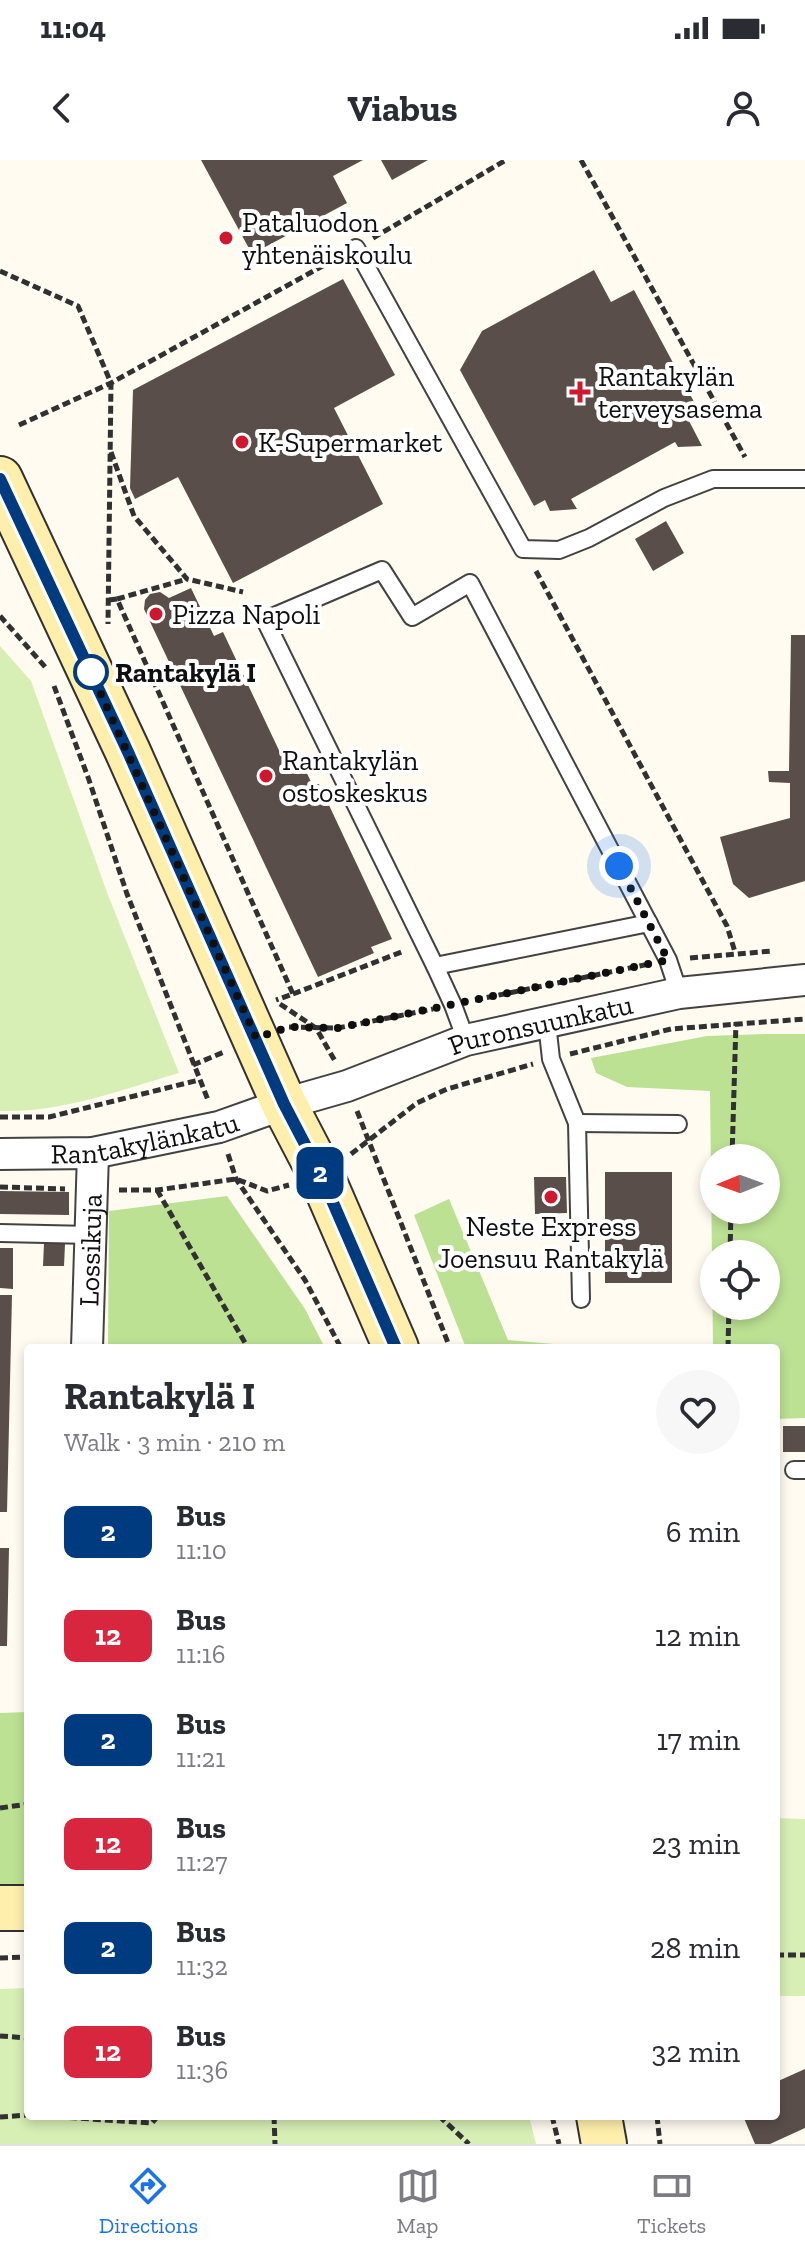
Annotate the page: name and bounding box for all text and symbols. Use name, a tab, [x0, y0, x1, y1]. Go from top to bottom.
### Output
text: 11:04	[40, 10, 106, 46]
icon: back	[40, 86, 84, 130]
icon: person	[721, 86, 765, 130]
text: Viabus	[347, 87, 458, 130]
place label: Pataluodon yhtenäiskoulu	[242, 206, 412, 271]
marker: Pataluodon yhtenäiskoulu	[217, 229, 235, 247]
place label: Rantakylän terveysasema	[598, 360, 763, 425]
marker: Rantakylän terveysasema	[569, 381, 591, 403]
place label: K-Supermarket	[258, 426, 443, 459]
marker: K-Supermarket	[233, 433, 251, 451]
place label: Pizza Napoli	[172, 598, 321, 631]
marker: Pizza Napoli	[147, 605, 165, 623]
marker: Rantakylä I	[74, 655, 108, 689]
place label: Rantakylä I	[115, 656, 256, 689]
place label: Rantakylän ostoskeskus	[282, 744, 428, 809]
marker: Rantakylän ostoskeskus	[257, 767, 275, 785]
your location	[599, 846, 639, 886]
street label: Puronsuunkatu	[444, 988, 636, 1062]
street label: Rantakylänkatu	[51, 1105, 243, 1170]
north arrow	[700, 1144, 780, 1224]
map controls	[700, 1144, 780, 1320]
line badge: 2	[294, 1147, 346, 1199]
text: 2	[312, 1156, 328, 1189]
marker: Neste Express Joensuu Rantakylä	[542, 1188, 560, 1206]
street label: Lossikuja	[72, 1193, 109, 1307]
place label: Neste Express Joensuu Rantakylä	[438, 1210, 664, 1275]
button: locate	[700, 1240, 780, 1320]
button: heart	[656, 1370, 740, 1454]
text: Rantakylä I	[64, 1373, 255, 1419]
text: Walk · 3 min · 210 m	[64, 1426, 285, 1458]
text: Bus	[176, 1498, 226, 1534]
text: 6 min	[666, 1514, 740, 1550]
text: 2	[100, 1515, 116, 1548]
text: 11:10	[176, 1534, 227, 1566]
text: Bus	[176, 1602, 226, 1638]
text: 12 min	[655, 1618, 740, 1654]
text: 12	[95, 1619, 121, 1652]
text: 11:16	[176, 1638, 226, 1670]
text: Bus	[176, 1706, 226, 1742]
text: 17 min	[657, 1722, 740, 1758]
text: 2	[100, 1723, 116, 1756]
text: 11:21	[176, 1742, 225, 1774]
text: Bus	[176, 1810, 226, 1846]
text: 23 min	[652, 1826, 740, 1862]
text: 12	[95, 1827, 121, 1860]
text: 11:27	[176, 1846, 227, 1878]
text: Bus	[176, 1914, 226, 1950]
text: 28 min	[650, 1930, 740, 1966]
text: 2	[100, 1931, 116, 1964]
text: 11:32	[176, 1950, 228, 1982]
text: Bus	[176, 2018, 226, 2054]
text: 32 min	[652, 2034, 740, 2070]
text: 12	[95, 2035, 121, 2068]
text: 11:36	[176, 2054, 228, 2086]
tab: Directions	[99, 2164, 198, 2239]
tab: Map	[396, 2164, 440, 2239]
tab: Tickets	[637, 2164, 706, 2239]

